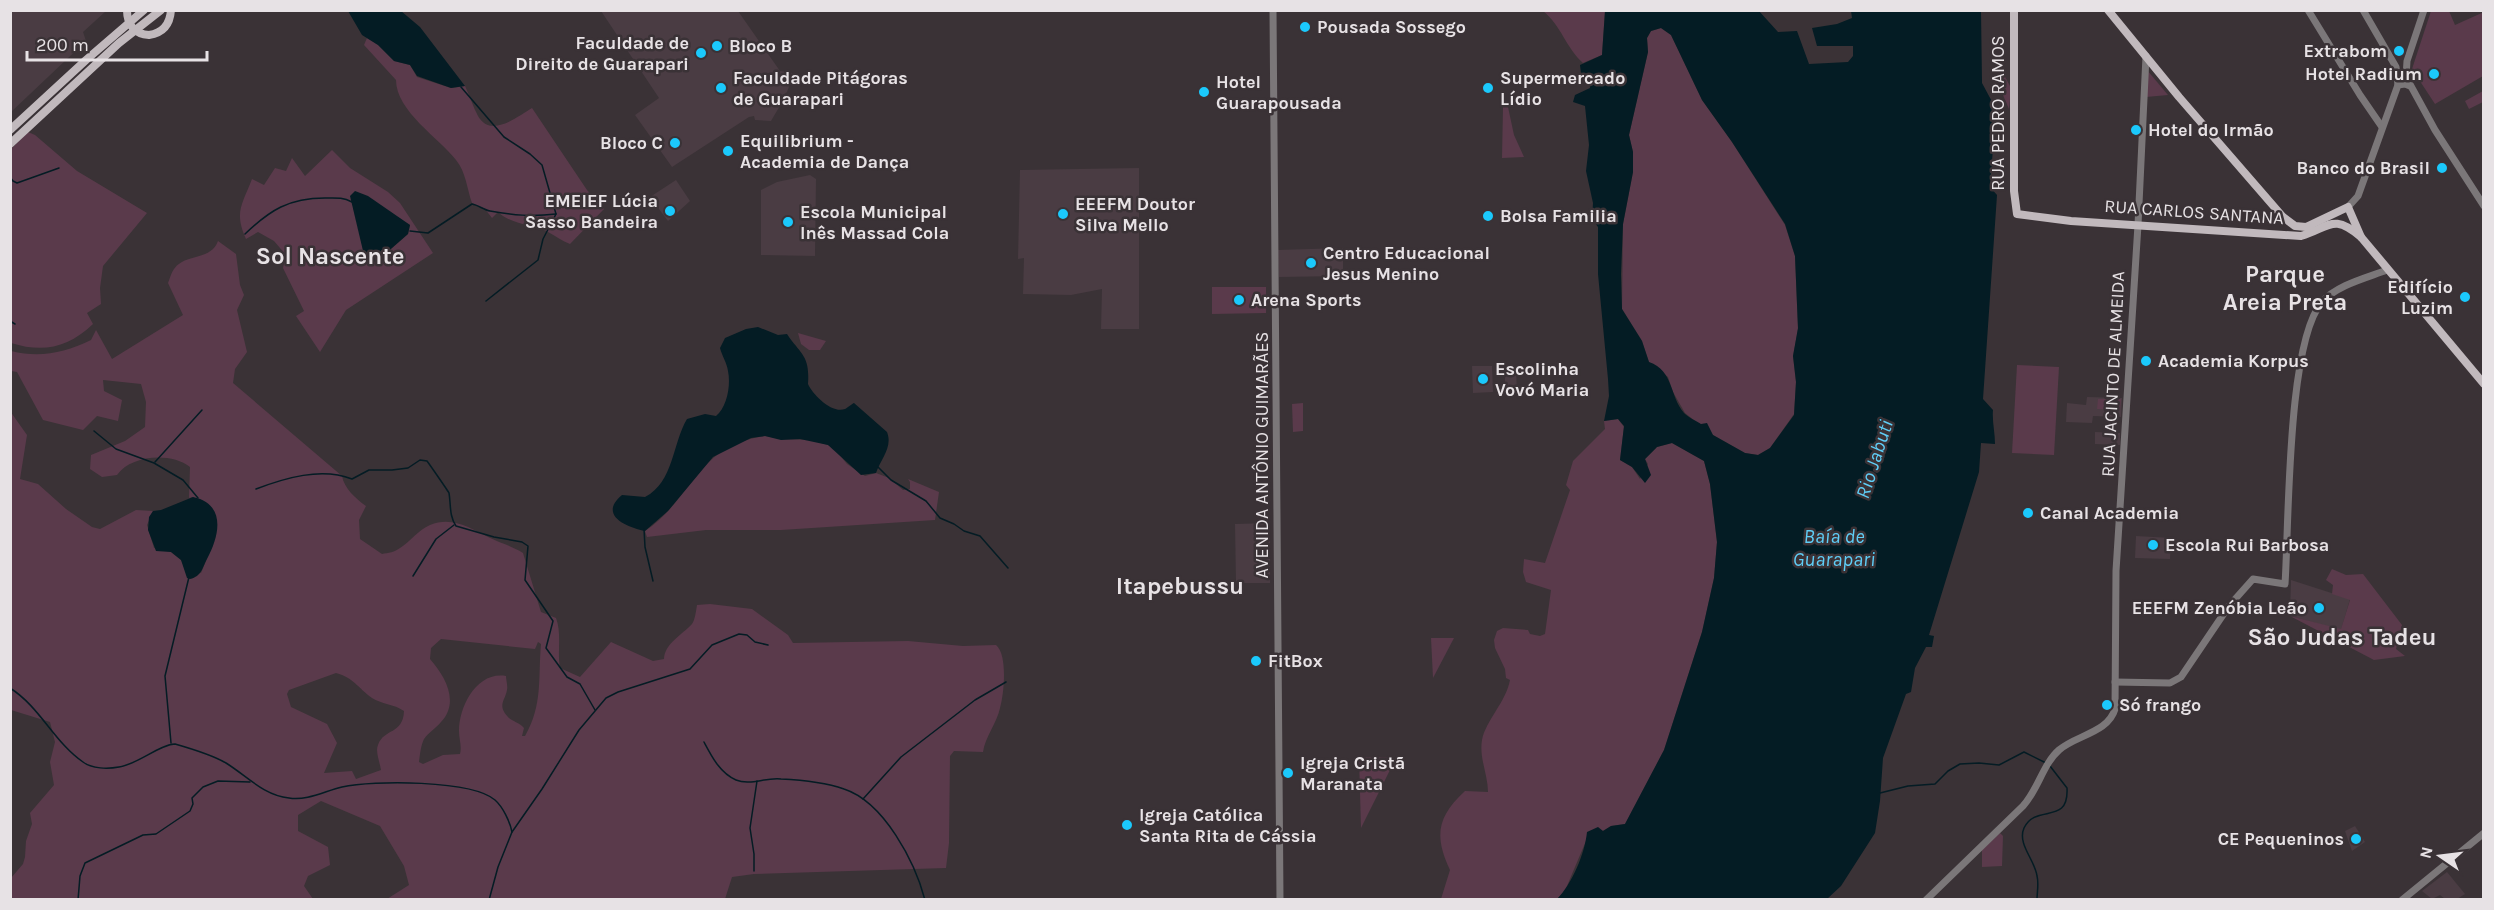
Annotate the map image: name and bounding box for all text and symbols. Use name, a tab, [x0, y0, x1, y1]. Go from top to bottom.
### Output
place label: Pousada Sossego	[1317, 16, 1466, 38]
marker: Pousada Sossego	[1298, 20, 1312, 34]
scale bar	[27, 24, 207, 62]
place label: Faculdade de Direito de Guarapari	[515, 32, 689, 75]
text: 200 m	[36, 34, 89, 56]
place label: Bloco B	[729, 35, 792, 57]
street label: RUA PEDRO RAMOS	[1987, 35, 2009, 191]
marker: Bloco B	[710, 39, 724, 53]
place label: Extrabom	[2303, 40, 2387, 62]
marker: Extrabom	[2392, 44, 2406, 58]
marker: Faculdade de Direito de Guarapari	[694, 46, 708, 60]
place label: Hotel Radium	[2305, 63, 2422, 85]
place label: Faculdade Pitágoras de Guarapari	[733, 67, 908, 110]
place label: Supermercado Lídio	[1500, 67, 1625, 110]
marker: Hotel Radium	[2427, 67, 2441, 81]
place label: Hotel Guarapousada	[1216, 71, 1342, 114]
marker: Faculdade Pitágoras de Guarapari	[714, 81, 728, 95]
marker: Supermercado Lídio	[1481, 81, 1495, 95]
marker: Hotel Guarapousada	[1197, 85, 1211, 99]
place label: Hotel do Irmão	[2148, 119, 2274, 141]
marker: Hotel do Irmão	[2129, 123, 2143, 137]
place label: Equilibrium - Academia de Dança	[740, 130, 909, 173]
place label: Bloco C	[600, 132, 663, 154]
marker: Bloco C	[668, 136, 682, 150]
marker: Equilibrium - Academia de Dança	[721, 144, 735, 158]
place label: Banco do Brasil	[2296, 157, 2430, 179]
marker: Banco do Brasil	[2435, 161, 2449, 175]
place label: EMEIEF Lúcia Sasso Bandeira	[525, 190, 658, 233]
place label: EEEFM Doutor Silva Mello	[1075, 193, 1195, 236]
street label: RUA CARLOS SANTANA	[2104, 195, 2284, 229]
place label: Escola Municipal Inês Massad Cola	[800, 201, 949, 244]
marker: EMEIEF Lúcia Sasso Bandeira	[663, 204, 677, 218]
place label: Bolsa Familia	[1500, 205, 1617, 227]
marker: EEEFM Doutor Silva Mello	[1056, 207, 1070, 221]
marker: Bolsa Familia	[1481, 209, 1495, 223]
marker: Escola Municipal Inês Massad Cola	[781, 215, 795, 229]
district label: Sol Nascente	[256, 242, 404, 270]
place label: Centro Educacional Jesus Menino	[1323, 242, 1490, 285]
marker: Centro Educacional Jesus Menino	[1304, 256, 1318, 270]
district label: Parque Areia Preta	[2223, 260, 2347, 316]
street label: RUA JACINTO DE ALMEIDA	[2097, 271, 2129, 477]
place label: Edifício Luzim	[2387, 276, 2453, 319]
place label: Arena Sports	[1251, 289, 1361, 311]
marker: Edifício Luzim	[2458, 290, 2472, 304]
marker: Arena Sports	[1232, 293, 1246, 307]
street label: AVENIDA ANTÔNIO GUIMARÃES	[1251, 332, 1273, 578]
place label: Academia Korpus	[2158, 350, 2309, 372]
marker: Academia Korpus	[2139, 354, 2153, 368]
place label: Escolinha Vovó Maria	[1495, 358, 1589, 401]
marker: Escolinha Vovó Maria	[1476, 372, 1490, 386]
water label: Rio Jabuti	[1851, 417, 1898, 501]
place label: Canal Academia	[2040, 502, 2179, 524]
marker: Canal Academia	[2021, 506, 2035, 520]
water label: Baía de Guarapari	[1793, 525, 1875, 571]
place label: Escola Rui Barbosa	[2165, 534, 2329, 556]
marker: Escola Rui Barbosa	[2146, 538, 2160, 552]
district label: Itapebussu	[1116, 572, 1244, 600]
place label: EEEFM Zenóbia Leão	[2132, 597, 2307, 619]
marker: EEEFM Zenóbia Leão	[2312, 601, 2326, 615]
district label: São Judas Tadeu	[2247, 623, 2437, 651]
place label: FitBox	[1268, 650, 1323, 672]
marker: FitBox	[1249, 654, 1263, 668]
place label: Só frango	[2119, 694, 2201, 716]
marker: Só frango	[2100, 698, 2114, 712]
place label: Igreja Cristã Maranata	[1300, 752, 1405, 795]
marker: Igreja Cristã Maranata	[1281, 766, 1295, 780]
place label: Igreja Católica Santa Rita de Cássia	[1139, 804, 1317, 847]
marker: Igreja Católica Santa Rita de Cássia	[1120, 818, 1134, 832]
north arrow	[2410, 826, 2470, 886]
place label: CE Pequeninos	[2218, 828, 2344, 850]
marker: CE Pequeninos	[2349, 832, 2363, 846]
text: N	[2415, 845, 2437, 860]

